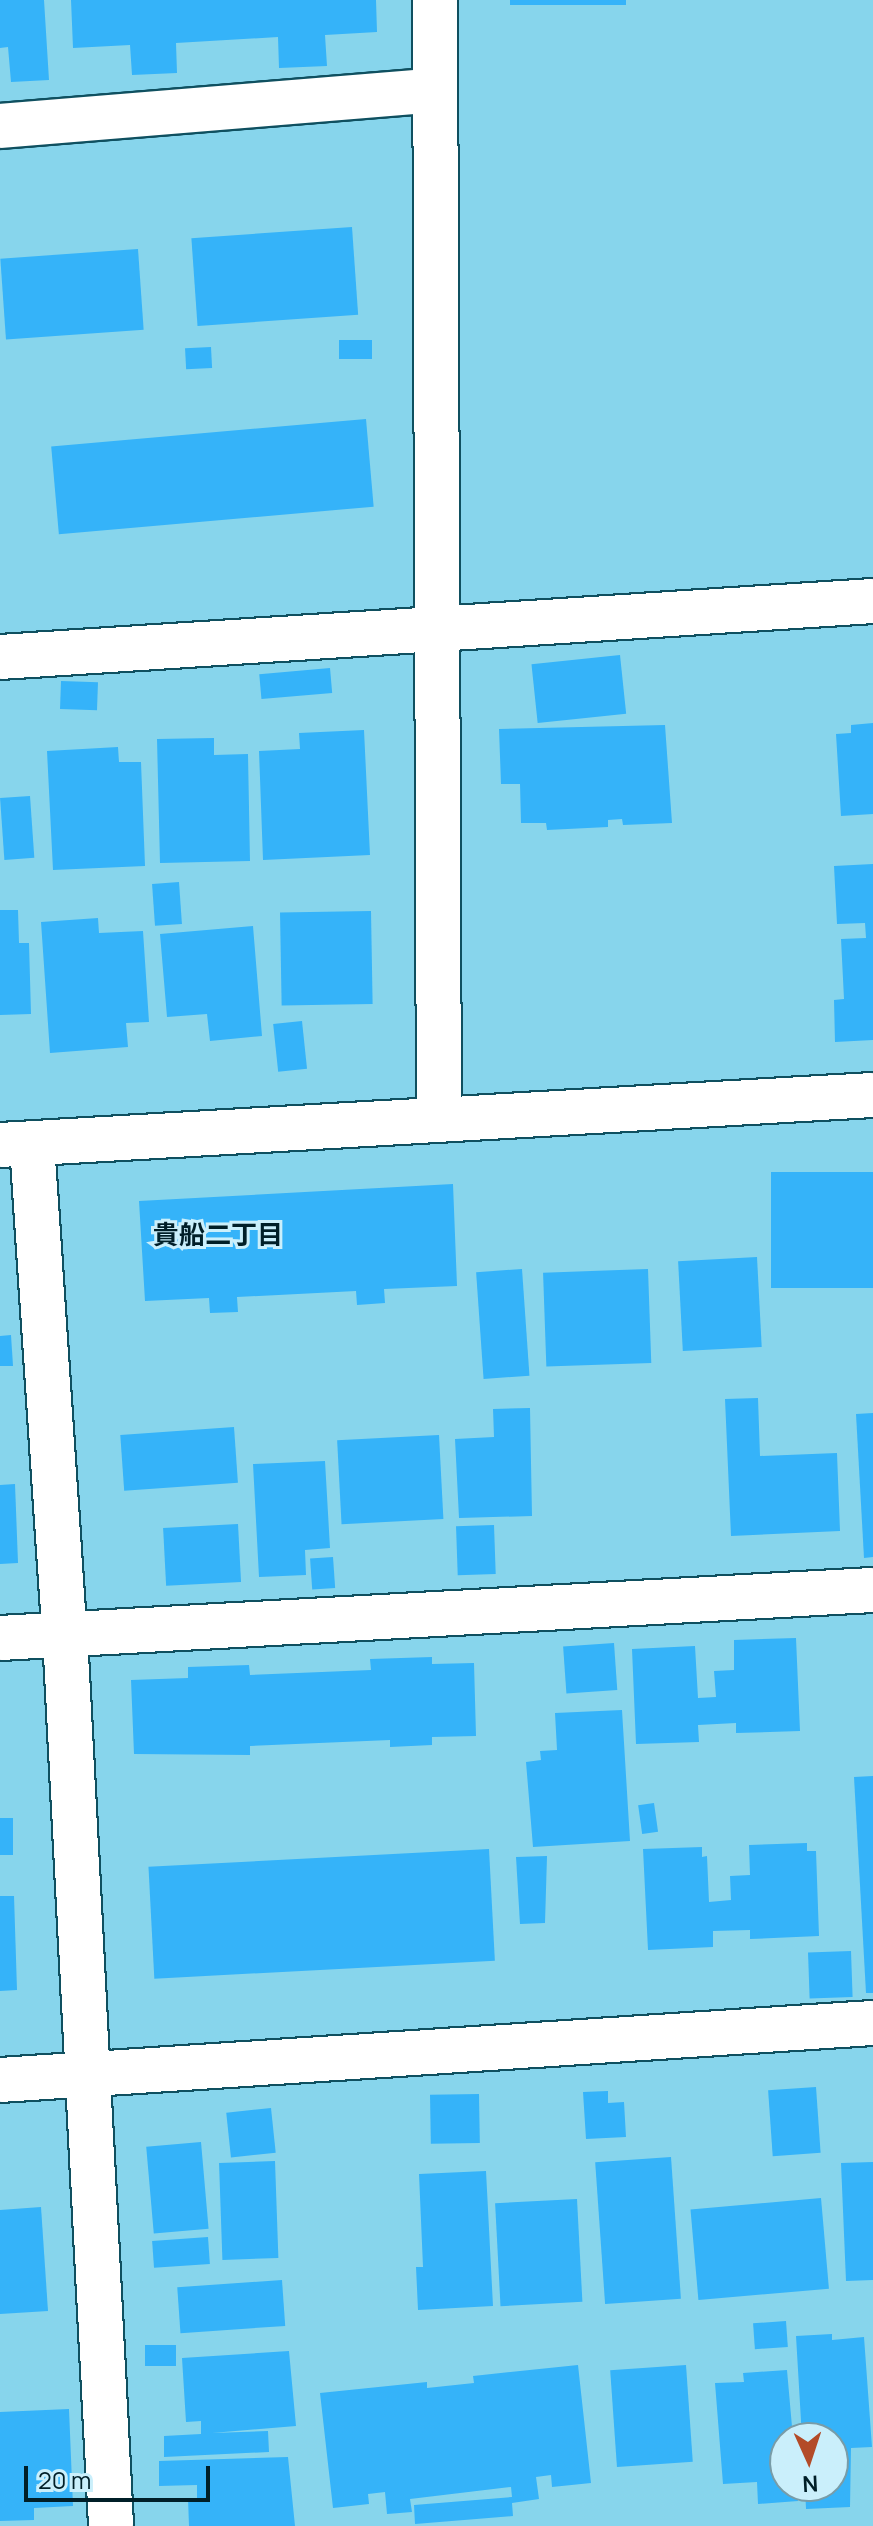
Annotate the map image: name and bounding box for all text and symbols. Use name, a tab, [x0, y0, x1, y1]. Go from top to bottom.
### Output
district label: 貴船二丁目	[153, 1219, 283, 1251]
north arrow	[769, 2422, 849, 2502]
scale bar	[28, 2450, 214, 2500]
text: 20 m	[38, 2463, 91, 2496]
text: N	[801, 2469, 819, 2499]

